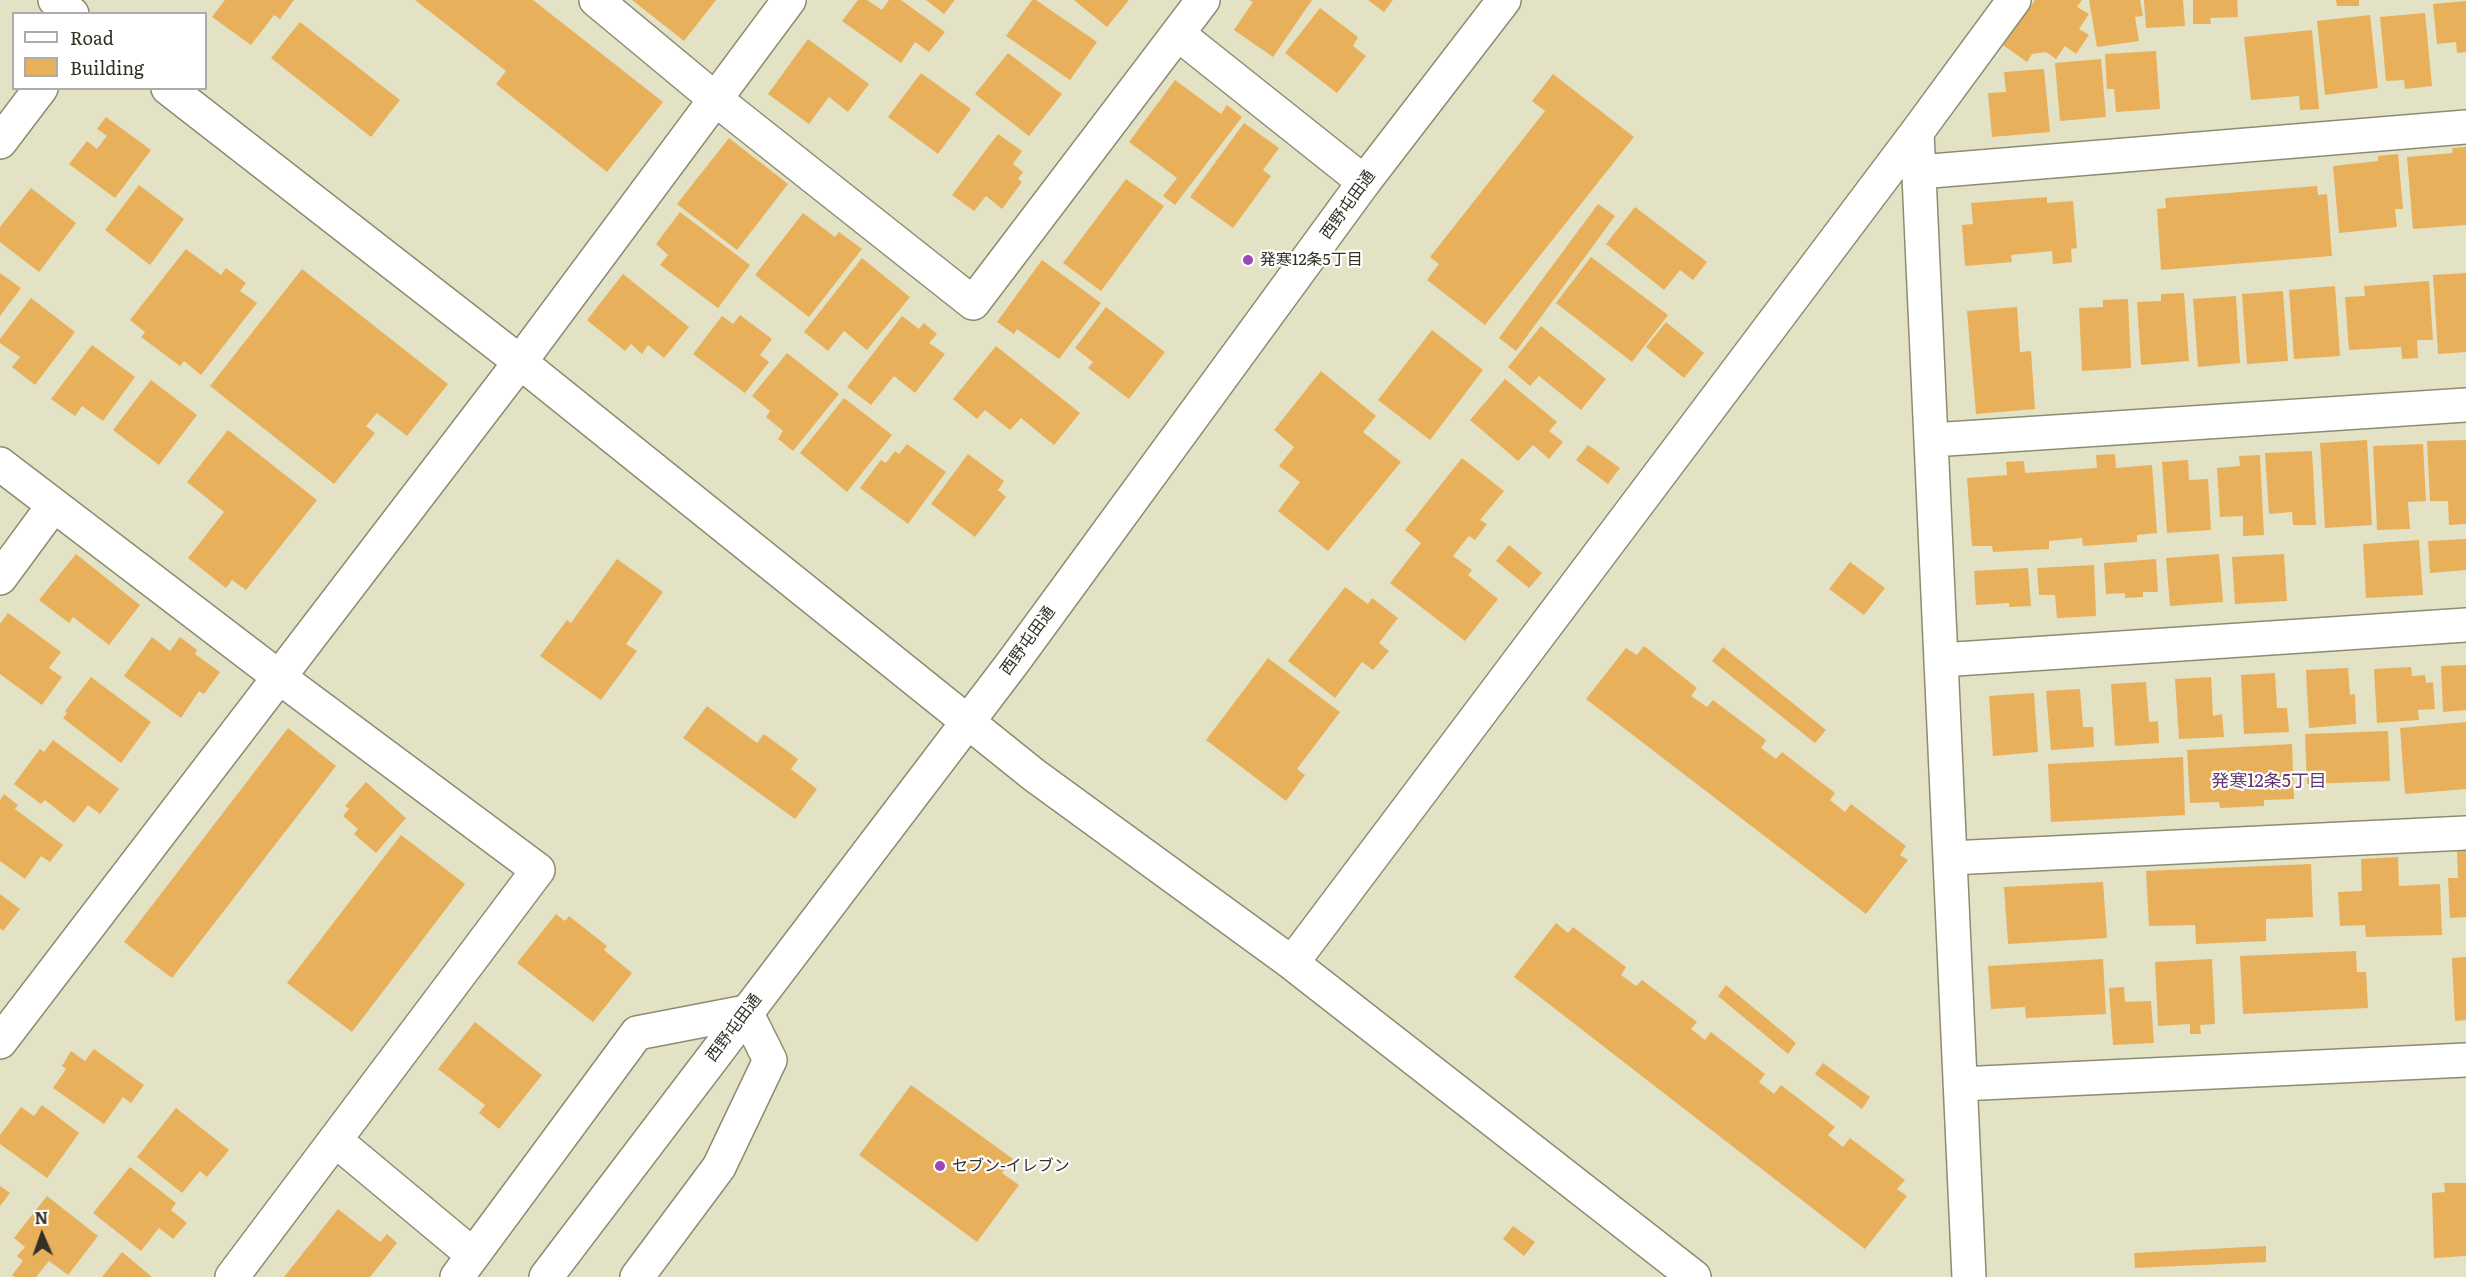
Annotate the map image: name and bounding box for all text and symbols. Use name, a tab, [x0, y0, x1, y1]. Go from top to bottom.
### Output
legend	[12, 12, 207, 90]
text: Road	[70, 24, 114, 51]
text: Building	[70, 54, 144, 81]
street label: 西野屯田通	[1317, 167, 1379, 243]
place label: 発寒12条5丁目	[1260, 250, 1363, 270]
marker: 発寒12条5丁目	[1241, 253, 1255, 267]
street label: 西野屯田通	[997, 603, 1059, 679]
district label: 発寒12条5丁目	[2211, 771, 2327, 793]
street label: 西野屯田通	[702, 990, 766, 1066]
place label: セブン-イレブン	[952, 1156, 1070, 1176]
marker: セブン-イレブン	[933, 1159, 947, 1173]
north arrow	[12, 1205, 72, 1265]
text: N	[34, 1205, 49, 1229]

